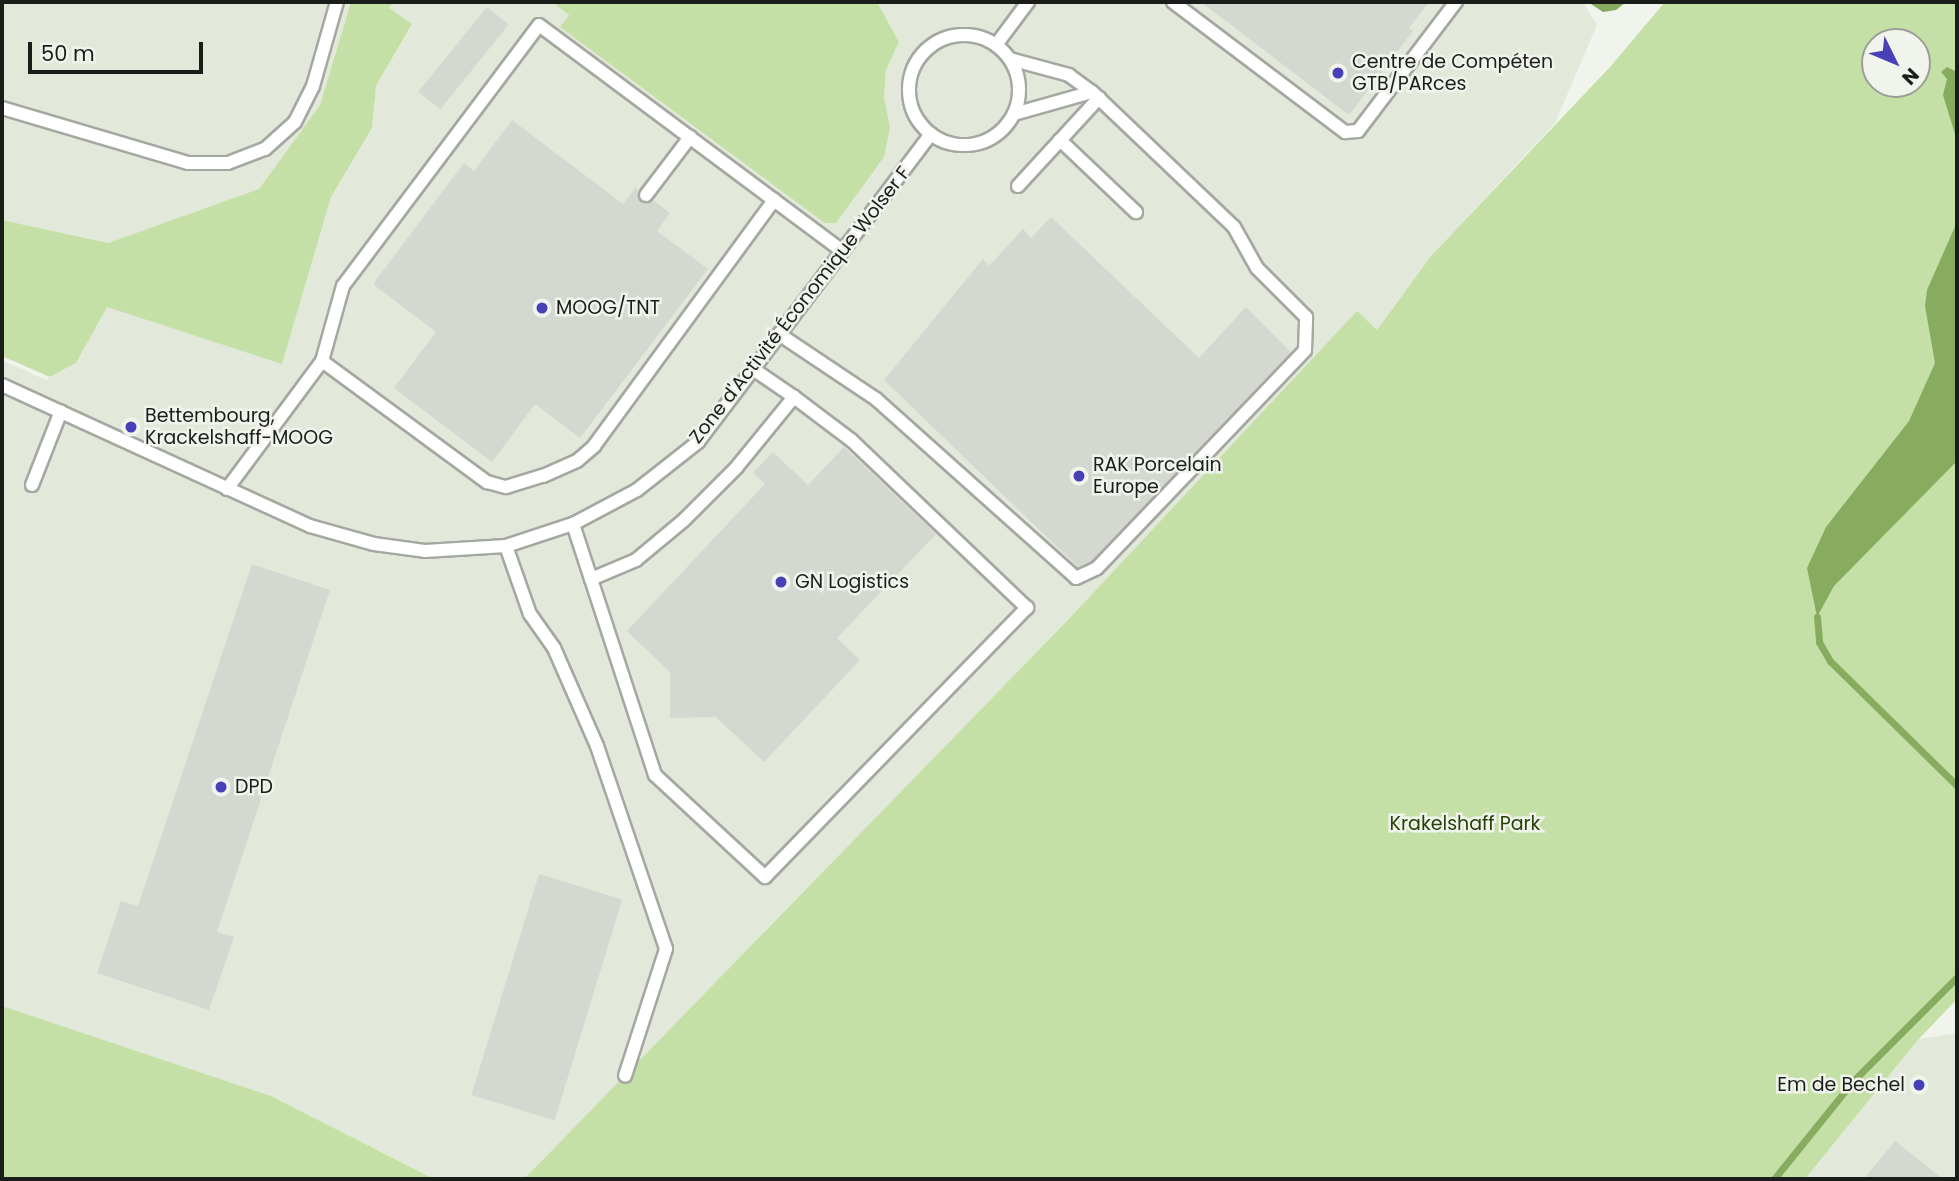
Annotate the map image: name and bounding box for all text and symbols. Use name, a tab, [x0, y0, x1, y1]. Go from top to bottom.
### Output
scale bar	[32, 28, 206, 72]
north arrow	[1861, 28, 1931, 98]
text: 50 m	[41, 39, 95, 68]
place label: Centre de Compéten GTB/PARces	[1352, 51, 1553, 95]
text: N	[1896, 62, 1925, 91]
marker: Centre de Compéten GTB/PARces	[1330, 65, 1346, 81]
street label: Zone d'Activité Économique Wolser F	[685, 162, 915, 448]
place label: MOOG/TNT	[556, 297, 660, 319]
marker: MOOG/TNT	[534, 300, 550, 316]
place label: Bettembourg, Krackelshaff-MOOG	[145, 405, 333, 449]
marker: Bettembourg, Krackelshaff-MOOG	[123, 419, 139, 435]
place label: RAK Porcelain Europe	[1093, 454, 1222, 498]
marker: RAK Porcelain Europe	[1071, 468, 1087, 484]
place label: GN Logistics	[795, 571, 909, 593]
marker: GN Logistics	[773, 574, 789, 590]
place label: DPD	[235, 776, 273, 798]
marker: DPD	[213, 779, 229, 795]
park label: Krakelshaff Park	[1390, 813, 1540, 835]
place label: Em de Bechel	[1777, 1074, 1905, 1096]
marker: Em de Bechel	[1911, 1077, 1927, 1093]

